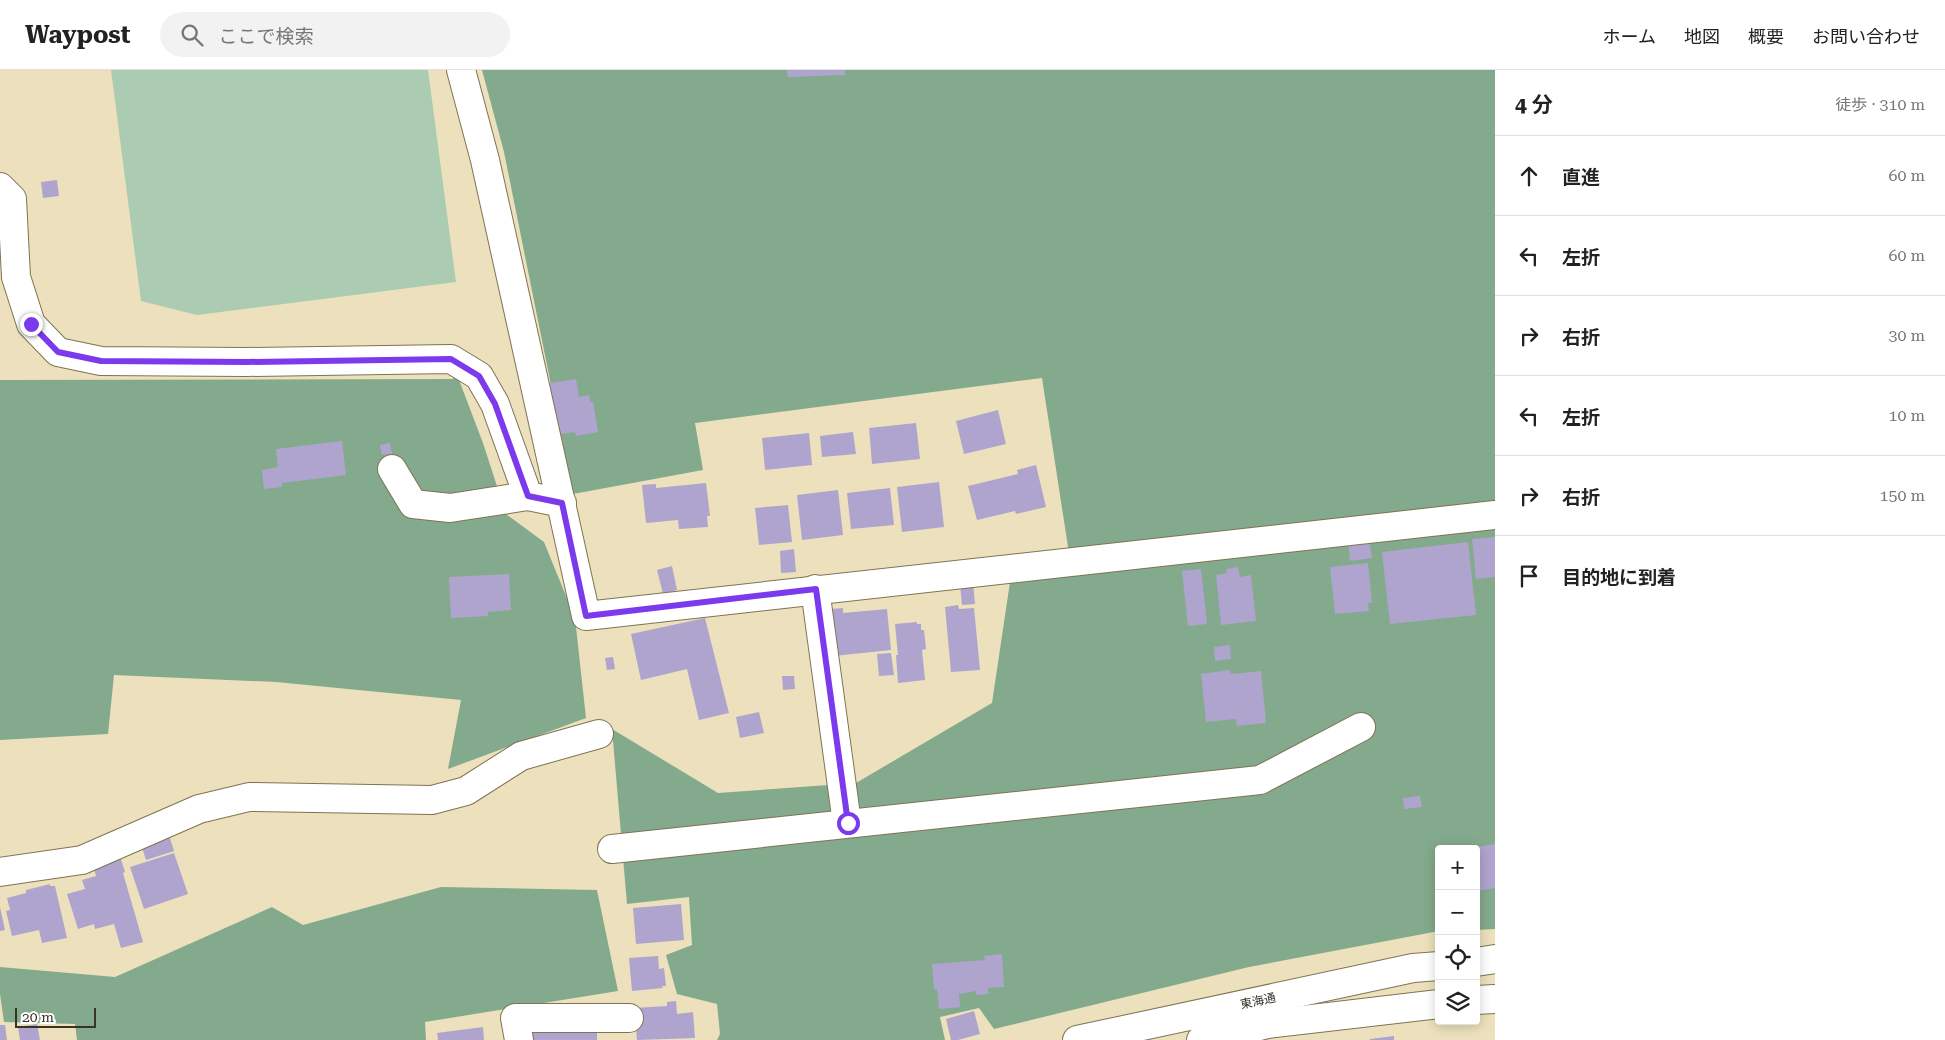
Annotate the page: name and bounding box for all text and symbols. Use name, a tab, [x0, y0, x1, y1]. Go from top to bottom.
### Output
search box	[160, 12, 510, 57]
text: Waypost	[25, 21, 130, 49]
icon: search	[178, 21, 206, 49]
text: ここで検索	[218, 25, 313, 48]
text: ホーム	[1603, 26, 1656, 47]
text: 地図	[1684, 26, 1720, 47]
text: 概要	[1748, 26, 1784, 47]
text: お問い合わせ	[1812, 26, 1920, 47]
text: 4 分	[1515, 93, 1553, 117]
text: 徒歩 · 310 m	[1835, 95, 1925, 114]
icon: ahead	[1515, 162, 1543, 190]
text: 直進	[1562, 166, 1600, 189]
text: 60 m	[1888, 166, 1925, 185]
icon: left	[1515, 242, 1543, 270]
text: 左折	[1562, 246, 1600, 269]
text: 60 m	[1888, 246, 1925, 265]
route end	[20, 313, 43, 336]
icon: right	[1515, 322, 1543, 350]
text: 右折	[1562, 326, 1600, 349]
text: 30 m	[1888, 326, 1925, 345]
icon: left	[1515, 402, 1543, 430]
text: 左折	[1562, 406, 1600, 429]
text: 10 m	[1888, 406, 1925, 425]
icon: right	[1515, 482, 1543, 510]
text: 右折	[1562, 486, 1600, 509]
text: 150 m	[1879, 486, 1925, 505]
icon: arrive	[1515, 562, 1543, 590]
text: 目的地に到着	[1562, 566, 1676, 589]
route start	[837, 812, 860, 835]
map controls	[1435, 845, 1480, 1025]
button: +	[1435, 845, 1480, 890]
button: −	[1435, 890, 1480, 935]
button: locate	[1435, 935, 1480, 980]
button: layers	[1435, 980, 1480, 1025]
street label: 東海通	[1239, 990, 1277, 1012]
scale bar	[15, 1005, 96, 1028]
text: 20 m	[22, 1009, 54, 1025]

